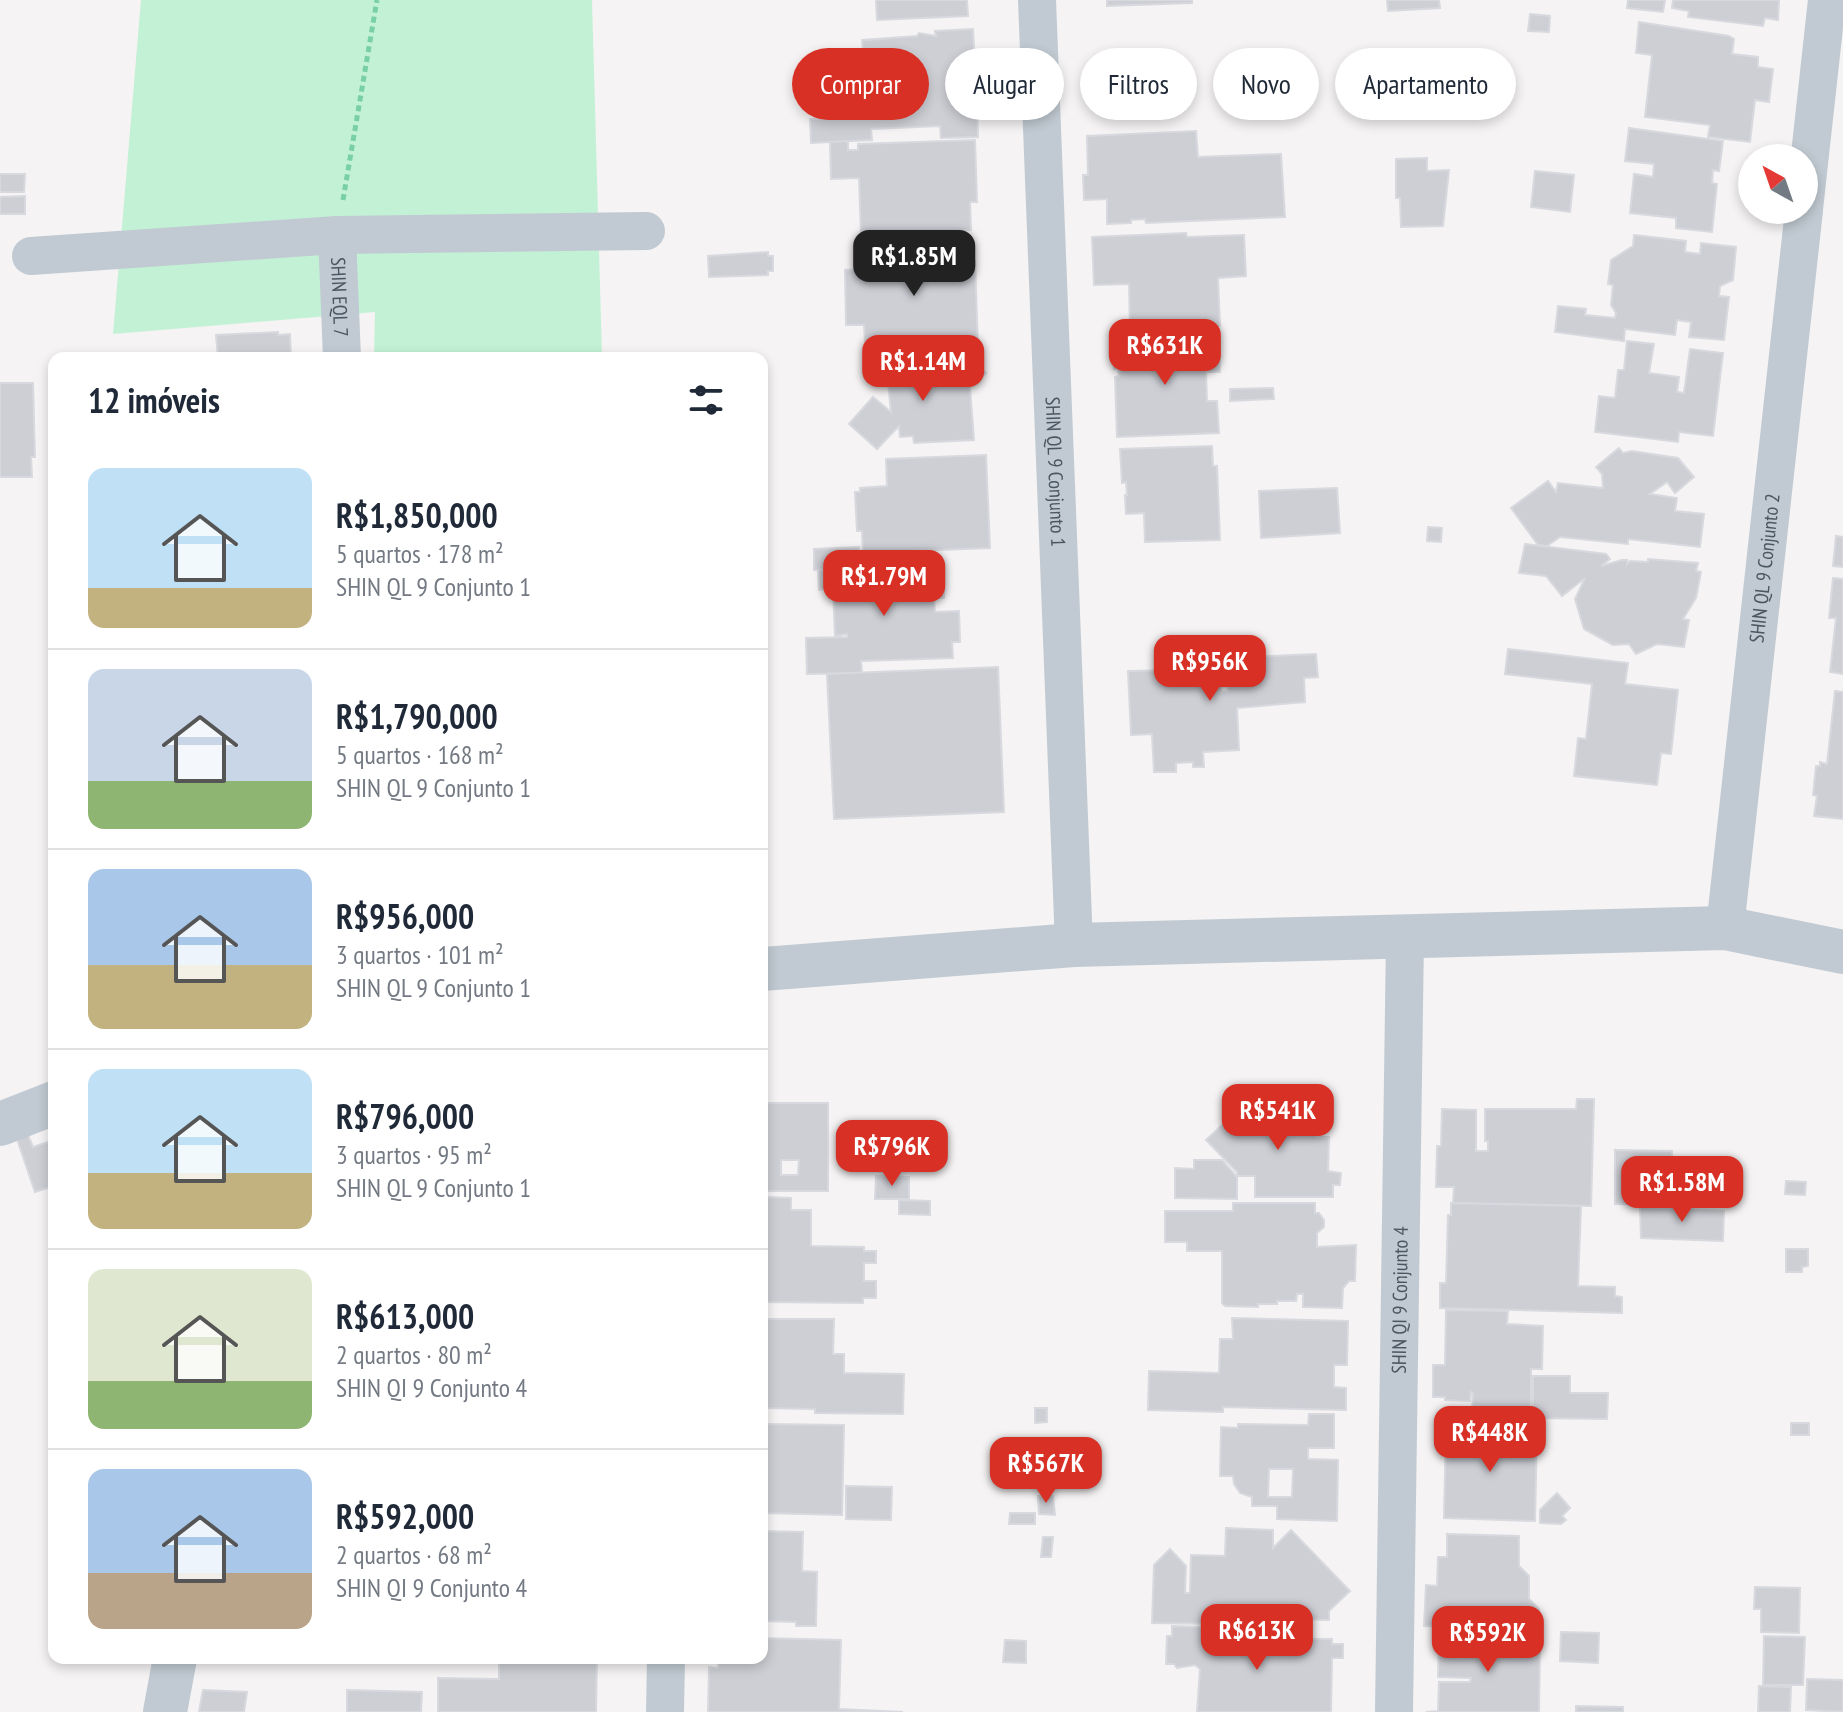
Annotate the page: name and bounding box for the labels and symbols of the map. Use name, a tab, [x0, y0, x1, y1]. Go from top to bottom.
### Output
north arrow	[1738, 144, 1818, 224]
pin: R$1.85M	[840, 230, 988, 298]
street label: SHIN EQL 7	[325, 257, 354, 337]
pin: R$631K	[1100, 319, 1230, 387]
pin: R$1.14M	[849, 335, 997, 403]
street label: SHIN QL 9 Conjunto 1	[1040, 396, 1071, 547]
street label: SHIN QL 9 Conjunto 2	[1743, 492, 1786, 644]
pin: R$1.79M	[810, 550, 958, 618]
pin: R$956K	[1145, 635, 1275, 703]
pin: R$541K	[1213, 1084, 1343, 1152]
pin: R$796K	[827, 1120, 957, 1188]
pin: R$1.58M	[1608, 1156, 1756, 1224]
street label: SHIN QI 9 Conjunto 4	[1386, 1226, 1414, 1374]
pin: R$448K	[1425, 1406, 1555, 1474]
pin: R$567K	[981, 1437, 1111, 1505]
pin: R$613K	[1192, 1604, 1322, 1672]
pin: R$592K	[1423, 1606, 1553, 1674]

